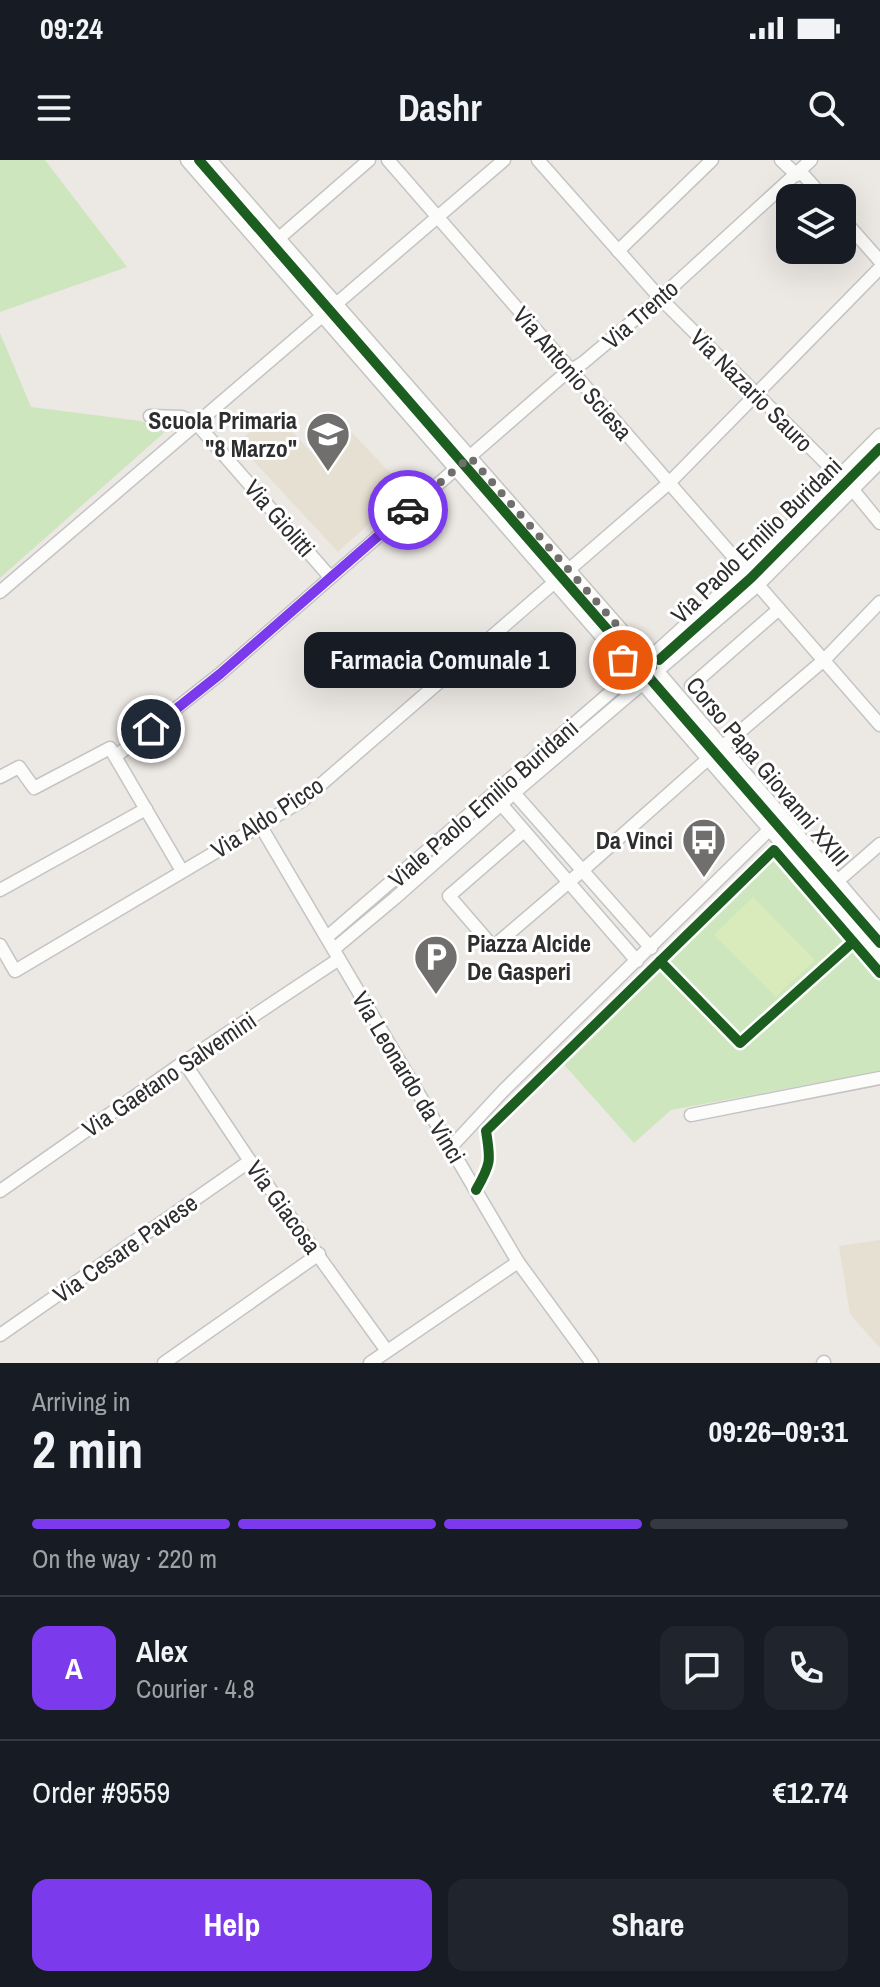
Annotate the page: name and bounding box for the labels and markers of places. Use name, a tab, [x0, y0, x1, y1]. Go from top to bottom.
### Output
place label: Scuola Primaria "8 Marzo"	[148, 404, 297, 464]
school or university icon: Scuola Primaria "8 Marzo"	[304, 410, 352, 473]
pin	[589, 626, 657, 694]
callout: Farmacia Comunale 1	[303, 632, 575, 688]
pin	[117, 695, 185, 763]
bus stop icon: Da Vinci	[680, 816, 728, 879]
place label: Da Vinci	[596, 824, 673, 856]
place label: Piazza Alcide De Gasperi	[467, 927, 591, 987]
parking icon: Piazza Alcide De Gasperi	[412, 933, 460, 996]

